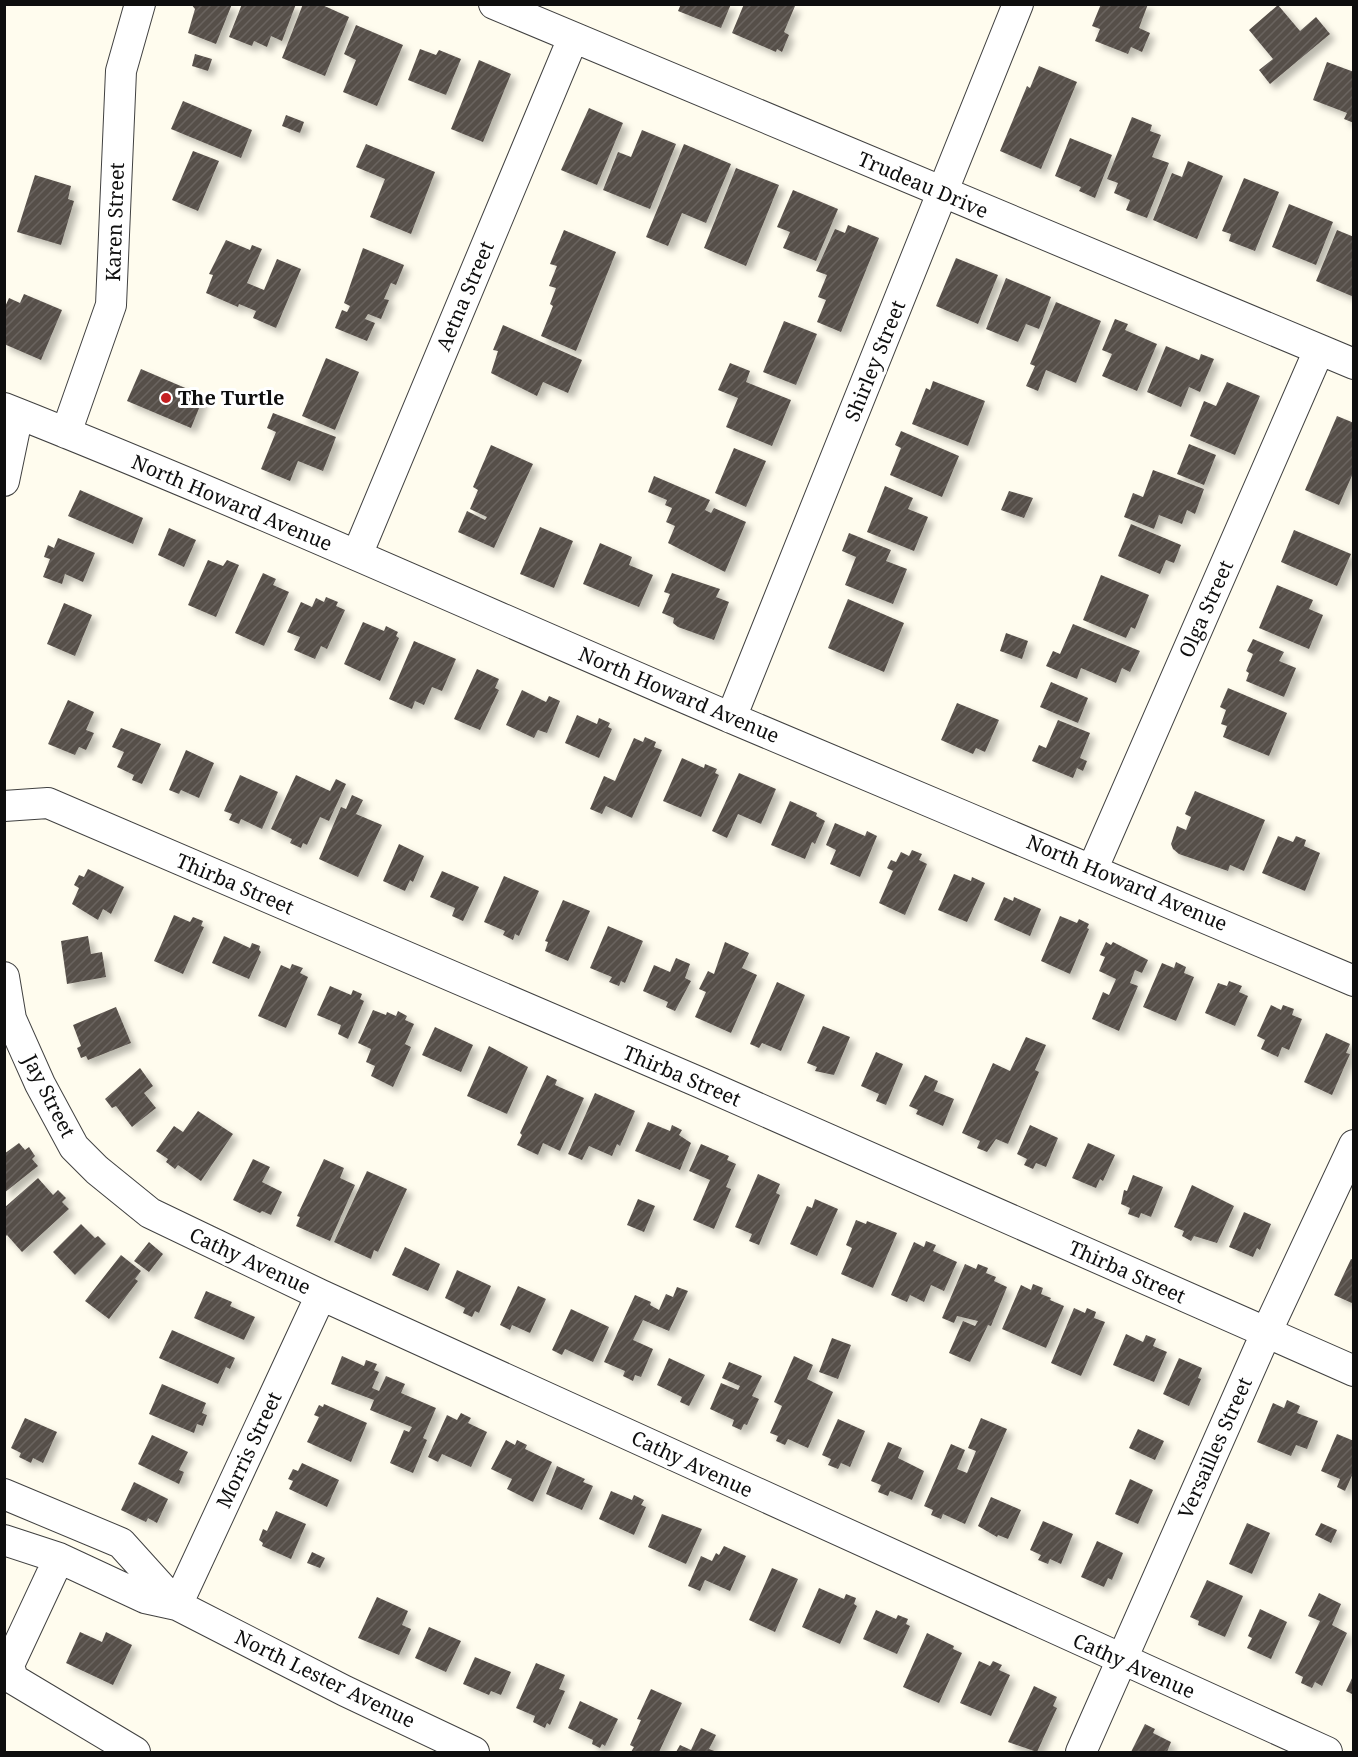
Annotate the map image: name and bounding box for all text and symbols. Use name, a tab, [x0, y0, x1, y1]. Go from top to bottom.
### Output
street label: Trudeau Drive	[854, 145, 993, 224]
street label: Karen Street	[99, 162, 130, 282]
street label: Aetna Street	[429, 237, 500, 355]
street label: Shirley Street	[838, 296, 911, 425]
place label: The Turtle	[178, 384, 284, 411]
marker: The Turtle	[159, 391, 173, 405]
street label: North Howard Avenue	[128, 448, 337, 557]
street label: Olga Street	[1172, 556, 1239, 662]
street label: North Howard Avenue	[575, 640, 784, 749]
street label: North Howard Avenue	[1023, 828, 1232, 937]
street label: Thirba Street	[172, 847, 298, 920]
street label: Thirba Street	[619, 1039, 745, 1112]
street label: Jay Street	[16, 1049, 82, 1142]
street label: Cathy Avenue	[185, 1221, 315, 1300]
street label: Thirba Street	[1064, 1234, 1190, 1309]
street label: Versailles Street	[1171, 1373, 1258, 1523]
street label: Morris Street	[210, 1387, 287, 1512]
street label: Cathy Avenue	[627, 1424, 757, 1503]
street label: North Lester Avenue	[231, 1623, 420, 1734]
street label: Cathy Avenue	[1069, 1627, 1199, 1704]

